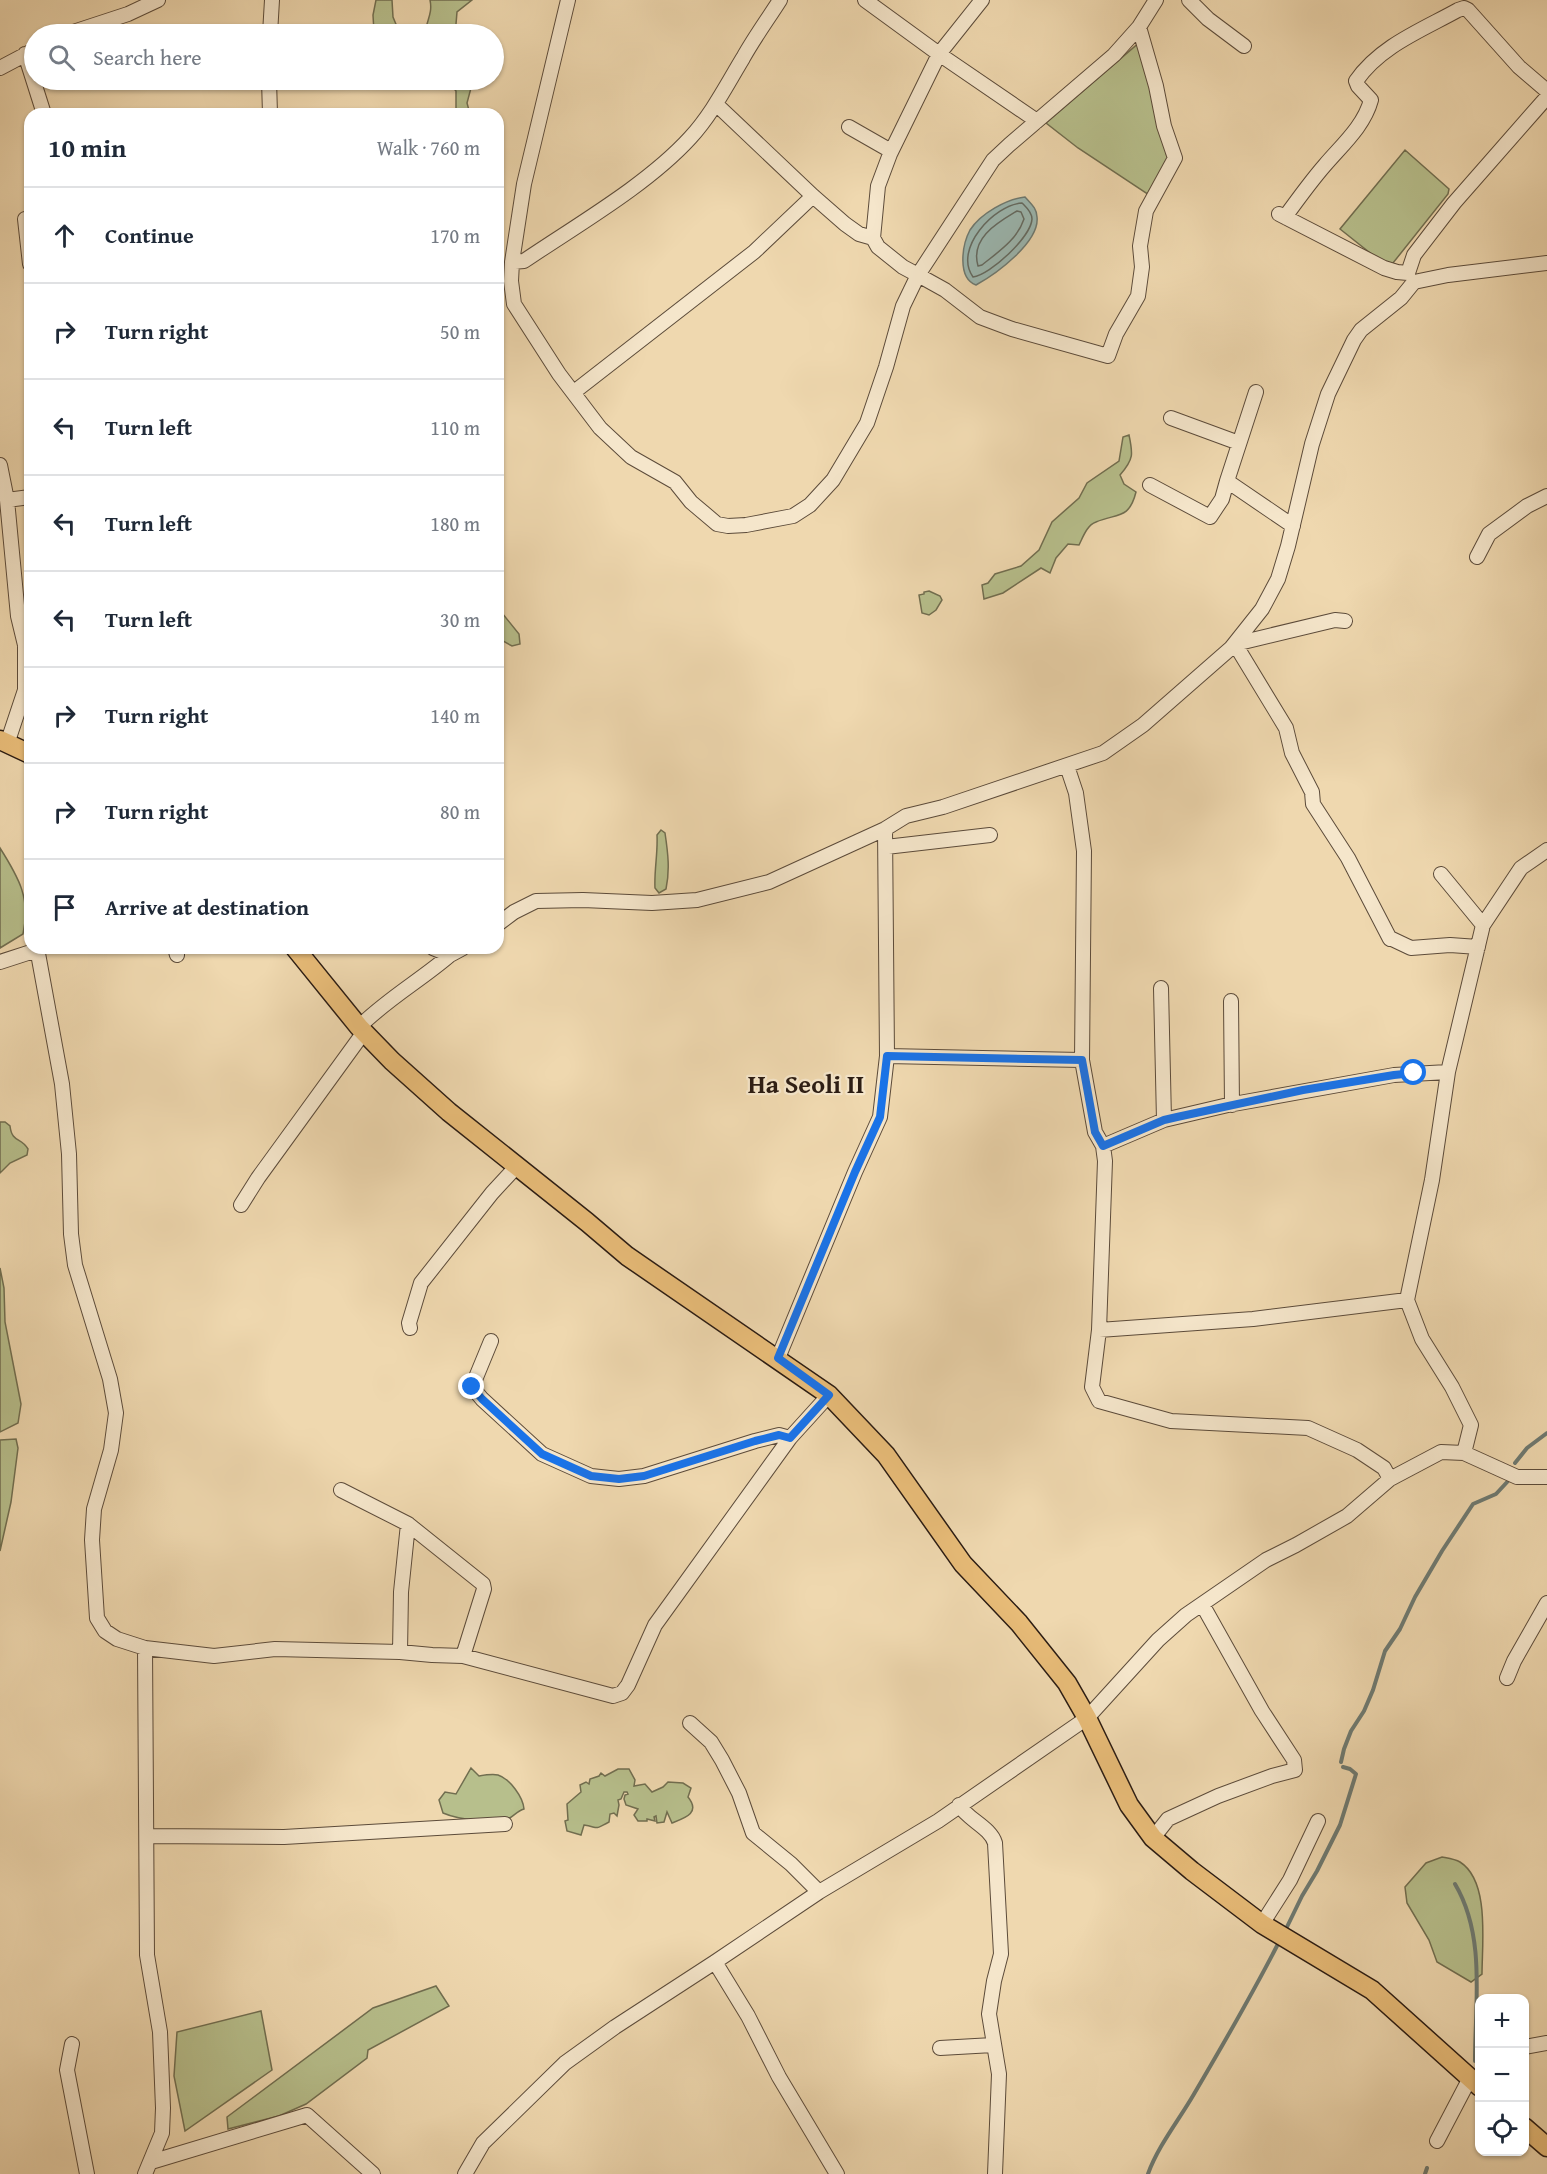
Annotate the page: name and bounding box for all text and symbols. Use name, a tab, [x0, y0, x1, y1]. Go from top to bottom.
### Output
search box	[24, 24, 504, 90]
icon: search	[45, 41, 78, 74]
text: Search here	[93, 41, 202, 73]
text: 10 min	[48, 128, 126, 167]
text: Walk · 760 m	[377, 133, 480, 162]
icon: ahead	[48, 219, 81, 252]
text: Continue	[105, 219, 194, 251]
text: 170 m	[430, 221, 480, 250]
icon: right	[48, 315, 81, 348]
text: Turn right	[105, 315, 208, 347]
text: 50 m	[440, 317, 480, 346]
icon: left	[48, 411, 81, 444]
text: Turn left	[105, 411, 192, 443]
text: 110 m	[430, 413, 480, 442]
icon: left	[48, 507, 81, 540]
text: Turn left	[105, 507, 192, 539]
text: 180 m	[430, 509, 480, 538]
icon: left	[48, 603, 81, 636]
text: Turn left	[105, 603, 192, 635]
text: 30 m	[440, 605, 480, 634]
icon: right	[48, 699, 81, 732]
text: Turn right	[105, 699, 208, 731]
text: 140 m	[430, 701, 480, 730]
icon: right	[48, 795, 81, 828]
text: Turn right	[105, 795, 208, 827]
text: 80 m	[440, 797, 480, 826]
icon: arrive	[48, 891, 81, 924]
text: Arrive at destination	[105, 891, 309, 923]
route start	[1400, 1059, 1426, 1085]
district label: Ha Seoli II	[748, 1064, 864, 1103]
route end	[458, 1373, 484, 1399]
map controls	[1475, 1994, 1529, 2156]
button: +	[1475, 1994, 1529, 2048]
button: −	[1475, 2048, 1529, 2102]
button: locate	[1475, 2102, 1529, 2156]

